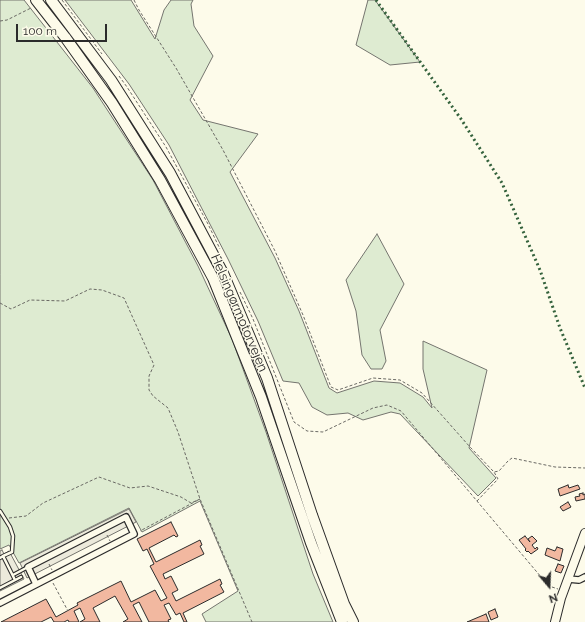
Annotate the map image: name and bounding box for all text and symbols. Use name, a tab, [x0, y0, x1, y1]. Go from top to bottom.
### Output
scale bar	[18, 16, 109, 42]
text: 100 m	[23, 24, 57, 38]
street label: Helsingørmotorvejen	[207, 252, 271, 374]
north arrow	[529, 566, 569, 606]
text: N	[547, 590, 559, 605]

